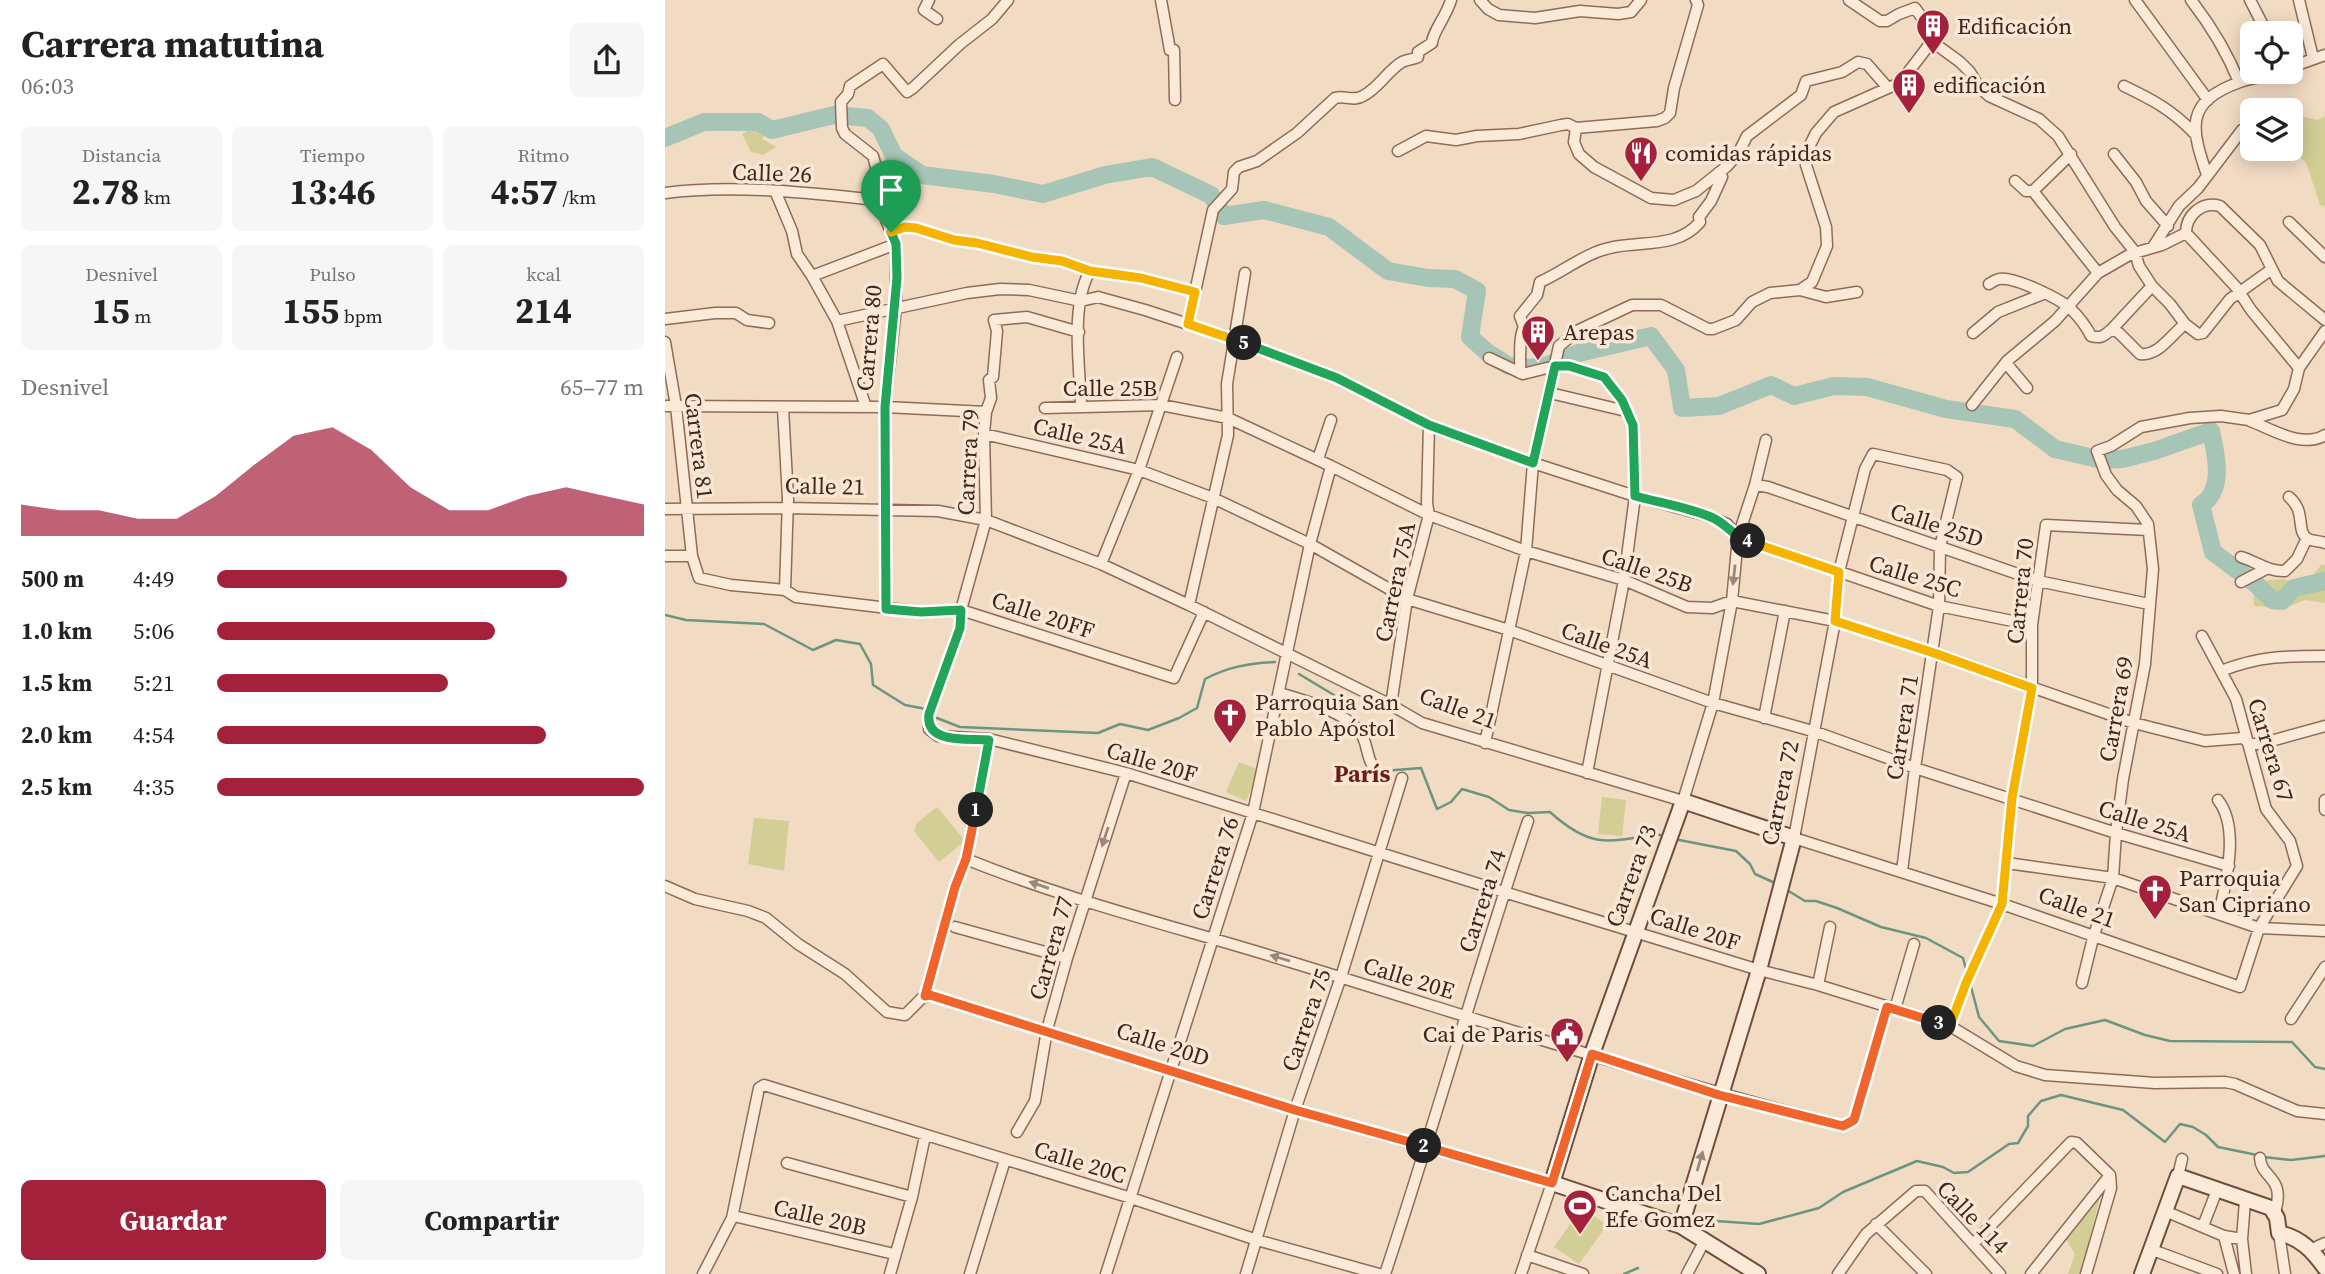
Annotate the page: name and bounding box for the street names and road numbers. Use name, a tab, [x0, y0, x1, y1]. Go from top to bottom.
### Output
street label: Calle 26	[731, 156, 813, 190]
street label: Carrera 80	[848, 284, 890, 392]
street label: Calle 25B	[1063, 372, 1157, 404]
street label: Carrera 81	[677, 391, 721, 501]
street label: Carrera 79	[949, 408, 987, 516]
street label: Calle 25A	[1030, 410, 1131, 462]
street label: Calle 21	[785, 469, 865, 503]
street label: Calle 25D	[1886, 495, 1988, 555]
street label: Carrera 75A	[1367, 518, 1423, 645]
street label: Carrera 70	[1999, 536, 2041, 646]
street label: Calle 25B	[1597, 539, 1697, 601]
street label: Calle 25C	[1865, 547, 1965, 605]
street label: Calle 20FF	[987, 583, 1099, 647]
street label: Calle 25A	[1557, 614, 1658, 677]
street label: Carrera 69	[2091, 654, 2141, 764]
street label: Carrera 71	[1878, 672, 1926, 782]
street label: Calle 21	[1415, 679, 1501, 737]
street label: Carrera 67	[2240, 694, 2302, 806]
street label: Calle 20F	[1103, 734, 1201, 790]
street label: Carrera 72	[1753, 738, 1807, 848]
street label: Calle 25A	[2095, 792, 2196, 850]
street label: Carrera 76	[1183, 812, 1247, 924]
street label: Carrera 73	[1598, 820, 1664, 932]
street label: Carrera 74	[1450, 845, 1514, 957]
street label: Calle 21	[2034, 878, 2120, 936]
street label: Carrera 77	[1021, 892, 1081, 1004]
street label: Calle 20F	[1646, 899, 1744, 959]
street label: Calle 20E	[1359, 949, 1459, 1007]
street label: Carrera 75	[1274, 964, 1338, 1076]
street label: Calle 20D	[1112, 1014, 1214, 1074]
street label: Calle 20C	[1030, 1133, 1130, 1191]
street label: Calle 114	[1930, 1173, 2017, 1261]
street label: Calle 20B	[770, 1191, 870, 1243]

